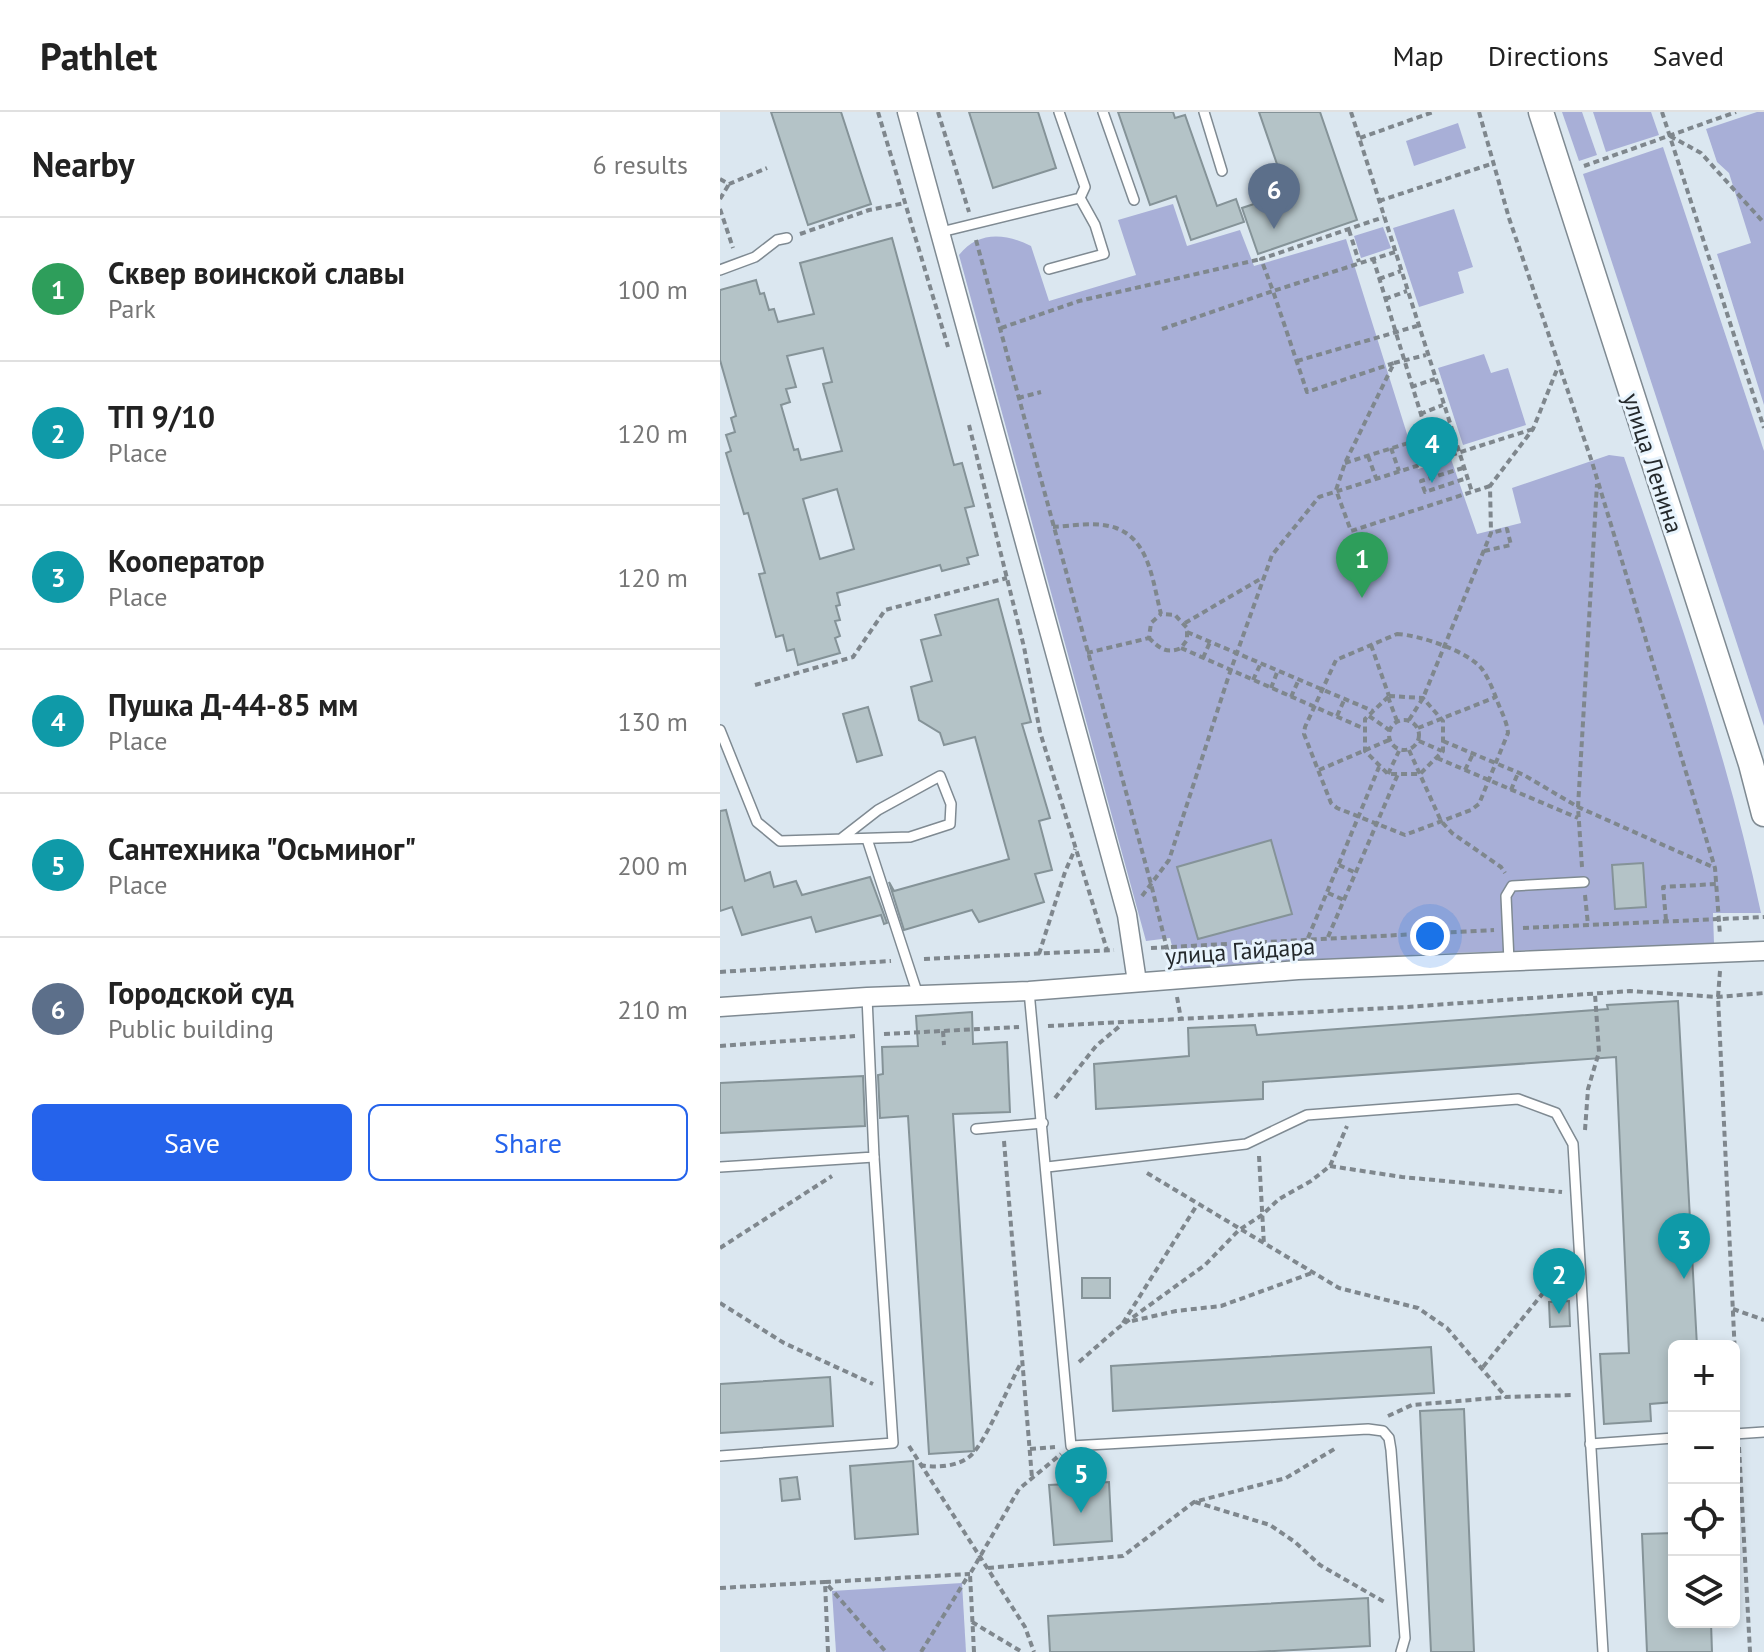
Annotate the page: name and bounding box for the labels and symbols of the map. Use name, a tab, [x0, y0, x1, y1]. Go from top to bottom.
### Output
pin: 6	[1248, 163, 1300, 229]
street label: улица Ленина	[1616, 389, 1690, 537]
pin: 4	[1406, 417, 1458, 483]
pin: 1	[1336, 532, 1388, 598]
your location	[1410, 916, 1450, 956]
street label: улица Гайдара	[1164, 930, 1316, 972]
pin: 3	[1658, 1213, 1710, 1279]
pin: 2	[1533, 1248, 1585, 1314]
pin: 5	[1055, 1447, 1107, 1513]

